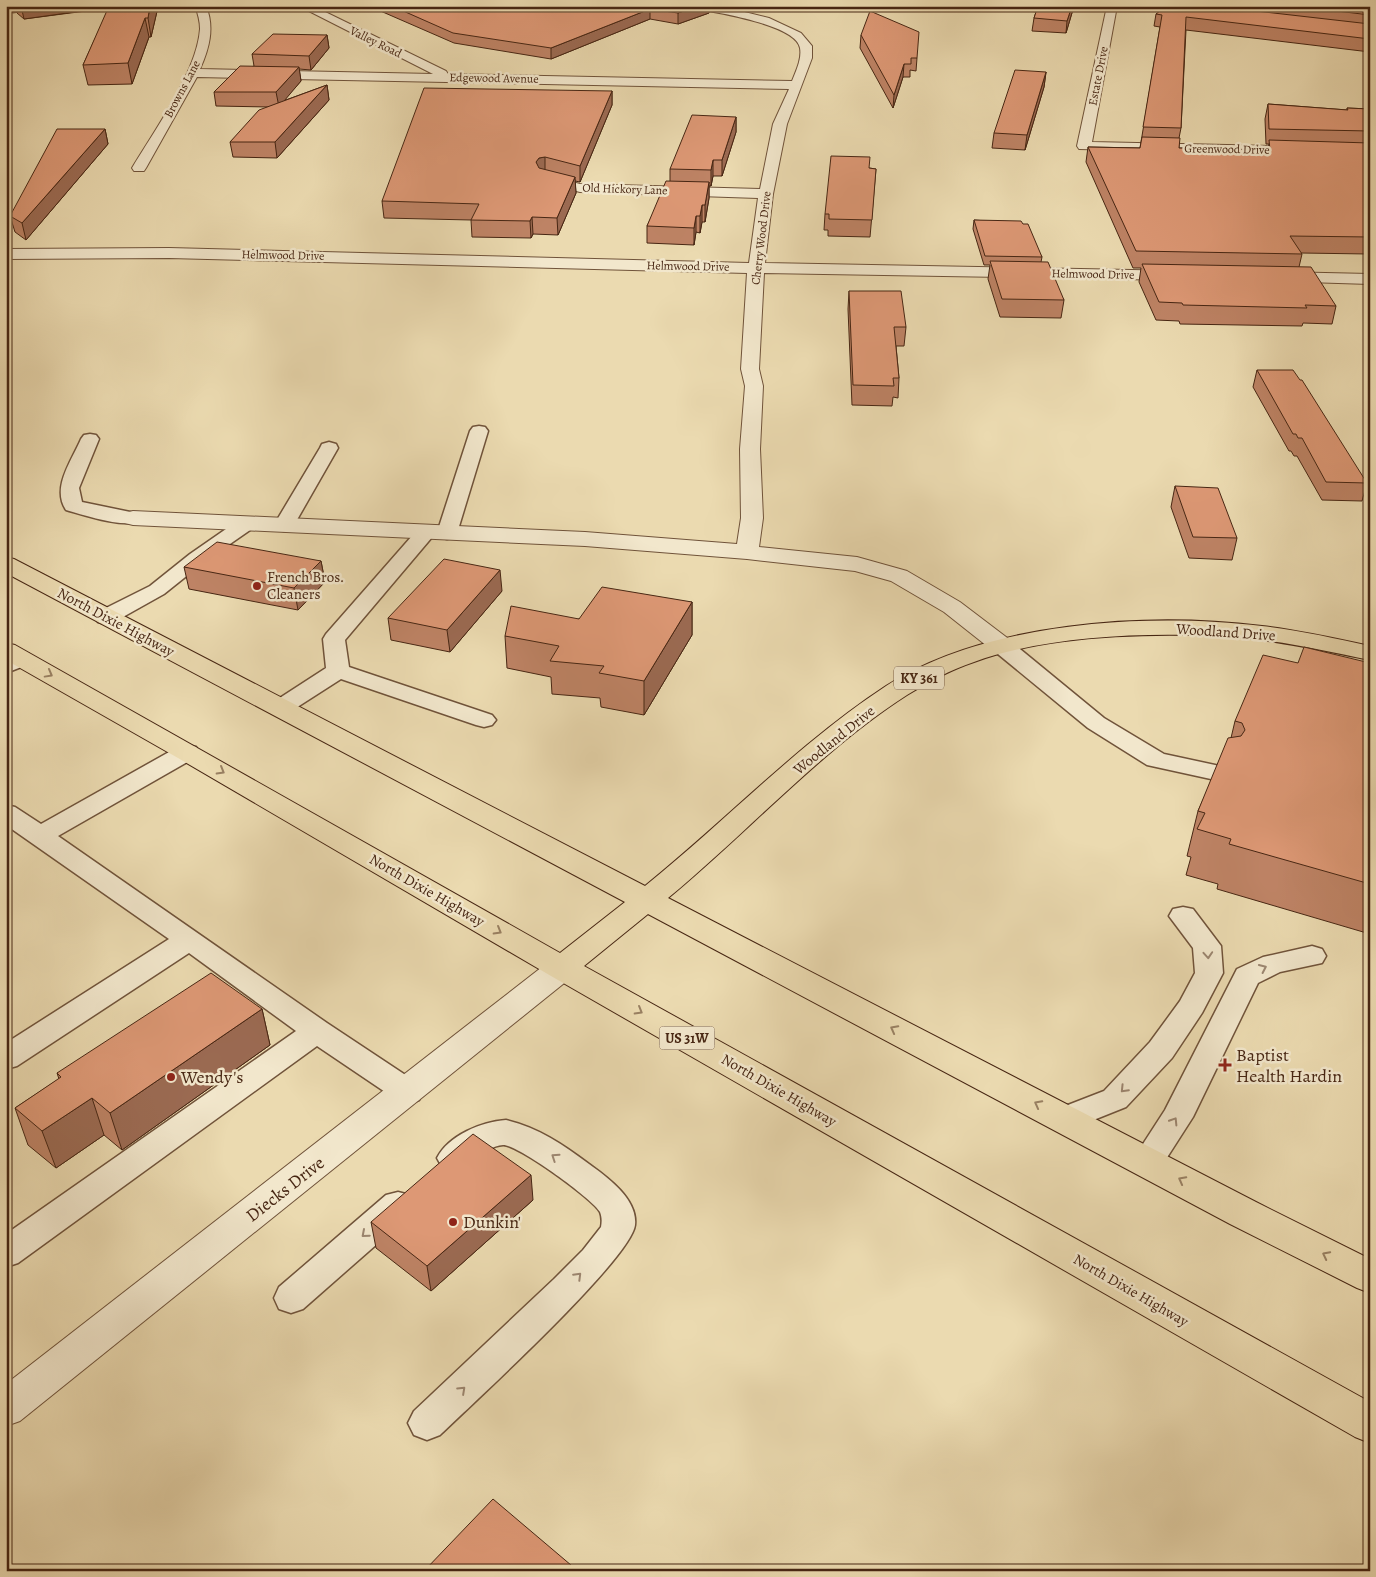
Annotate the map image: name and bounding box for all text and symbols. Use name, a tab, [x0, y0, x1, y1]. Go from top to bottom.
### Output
street label: Valley Road	[346, 22, 405, 62]
street label: Estate Drive	[1084, 45, 1112, 107]
street label: Browns Lane	[160, 57, 204, 121]
street label: Edgewood Avenue	[449, 69, 539, 87]
street label: Greenwood Drive	[1184, 140, 1270, 158]
street label: Old Hickory Lane	[582, 180, 668, 198]
street label: Cherry Wood Drive	[747, 190, 775, 286]
street label: Helmwood Drive	[241, 246, 325, 264]
street label: Helmwood Drive	[646, 257, 730, 275]
street label: Helmwood Drive	[1051, 265, 1135, 283]
place label: French Bros. Cleaners	[267, 567, 344, 604]
marker: French Bros. Cleaners	[251, 580, 263, 592]
street label: North Dixie Highway	[54, 583, 178, 661]
street label: Woodland Drive	[1175, 618, 1277, 645]
road number: KY 361	[894, 666, 944, 690]
one-way arrow	[43, 668, 52, 678]
street label: Woodland Drive	[788, 701, 879, 780]
one-way arrow	[215, 765, 224, 775]
street label: North Dixie Highway	[366, 849, 488, 931]
one-way arrow	[493, 925, 502, 935]
one-way arrow	[1202, 952, 1213, 960]
one-way arrow	[1258, 964, 1267, 975]
one-way arrow	[634, 1005, 643, 1015]
one-way arrow	[891, 1025, 900, 1035]
road number: US 31W	[660, 1026, 714, 1050]
place label: Baptist Health Hardin	[1236, 1043, 1342, 1088]
street label: North Dixie Highway	[718, 1049, 840, 1131]
marker: Baptist Health Hardin	[1218, 1058, 1232, 1072]
place label: Wendy's	[180, 1065, 244, 1089]
marker: Wendy's	[165, 1071, 177, 1083]
one-way arrow	[1121, 1083, 1130, 1092]
one-way arrow	[1035, 1100, 1044, 1110]
one-way arrow	[1168, 1117, 1178, 1126]
street label: Diecks Drive	[241, 1151, 329, 1227]
one-way arrow	[551, 1154, 561, 1163]
one-way arrow	[1178, 1176, 1187, 1186]
place label: Dunkin'	[463, 1210, 521, 1234]
marker: Dunkin'	[447, 1216, 459, 1228]
one-way arrow	[361, 1228, 370, 1237]
street label: North Dixie Highway	[1070, 1249, 1192, 1331]
one-way arrow	[1322, 1251, 1331, 1261]
one-way arrow	[572, 1273, 581, 1282]
one-way arrow	[456, 1387, 465, 1396]

